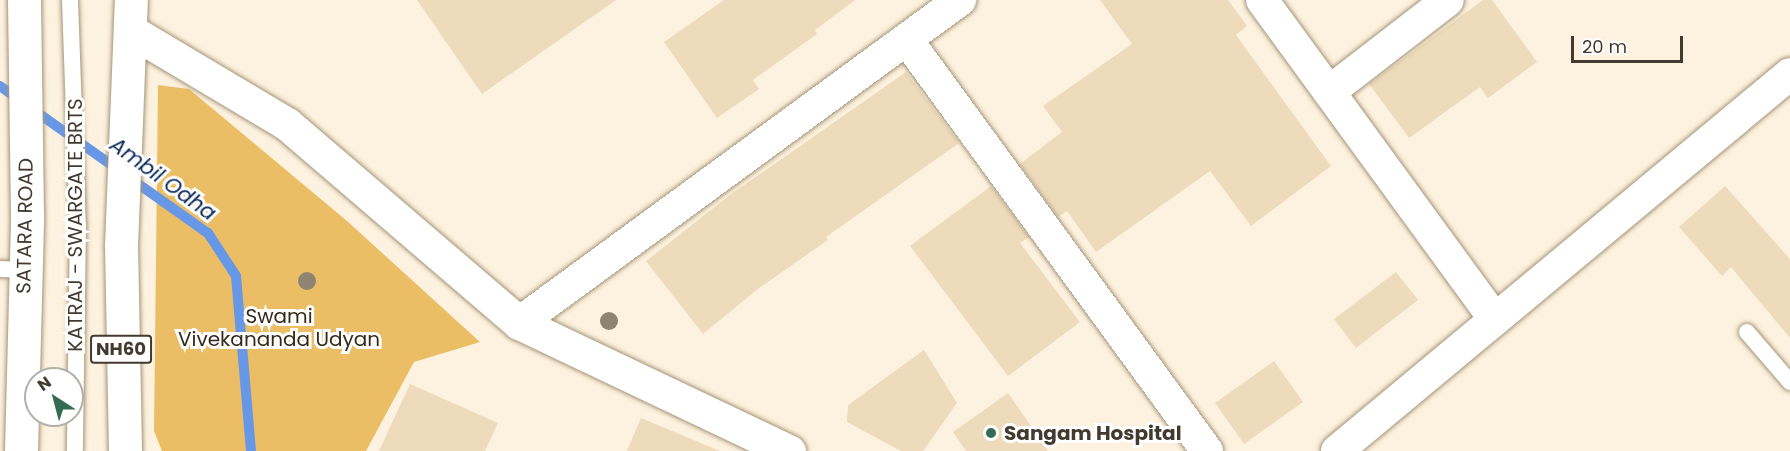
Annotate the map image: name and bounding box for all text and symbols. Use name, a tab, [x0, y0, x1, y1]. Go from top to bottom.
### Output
scale bar	[1574, 24, 1686, 62]
text: 20 m	[1582, 34, 1627, 59]
street label: KATRAJ - SWARGATE BRTS	[63, 98, 87, 352]
water label: Ambil Odha	[105, 132, 221, 226]
street label: SATARA ROAD	[12, 158, 38, 294]
park label: Swami Vivekananda Udyan	[178, 304, 380, 351]
road number: NH60	[90, 334, 152, 364]
north arrow	[24, 367, 84, 427]
text: N	[33, 371, 56, 397]
place label: Sangam Hospital	[1004, 421, 1182, 445]
marker: Sangam Hospital	[982, 424, 1000, 442]

